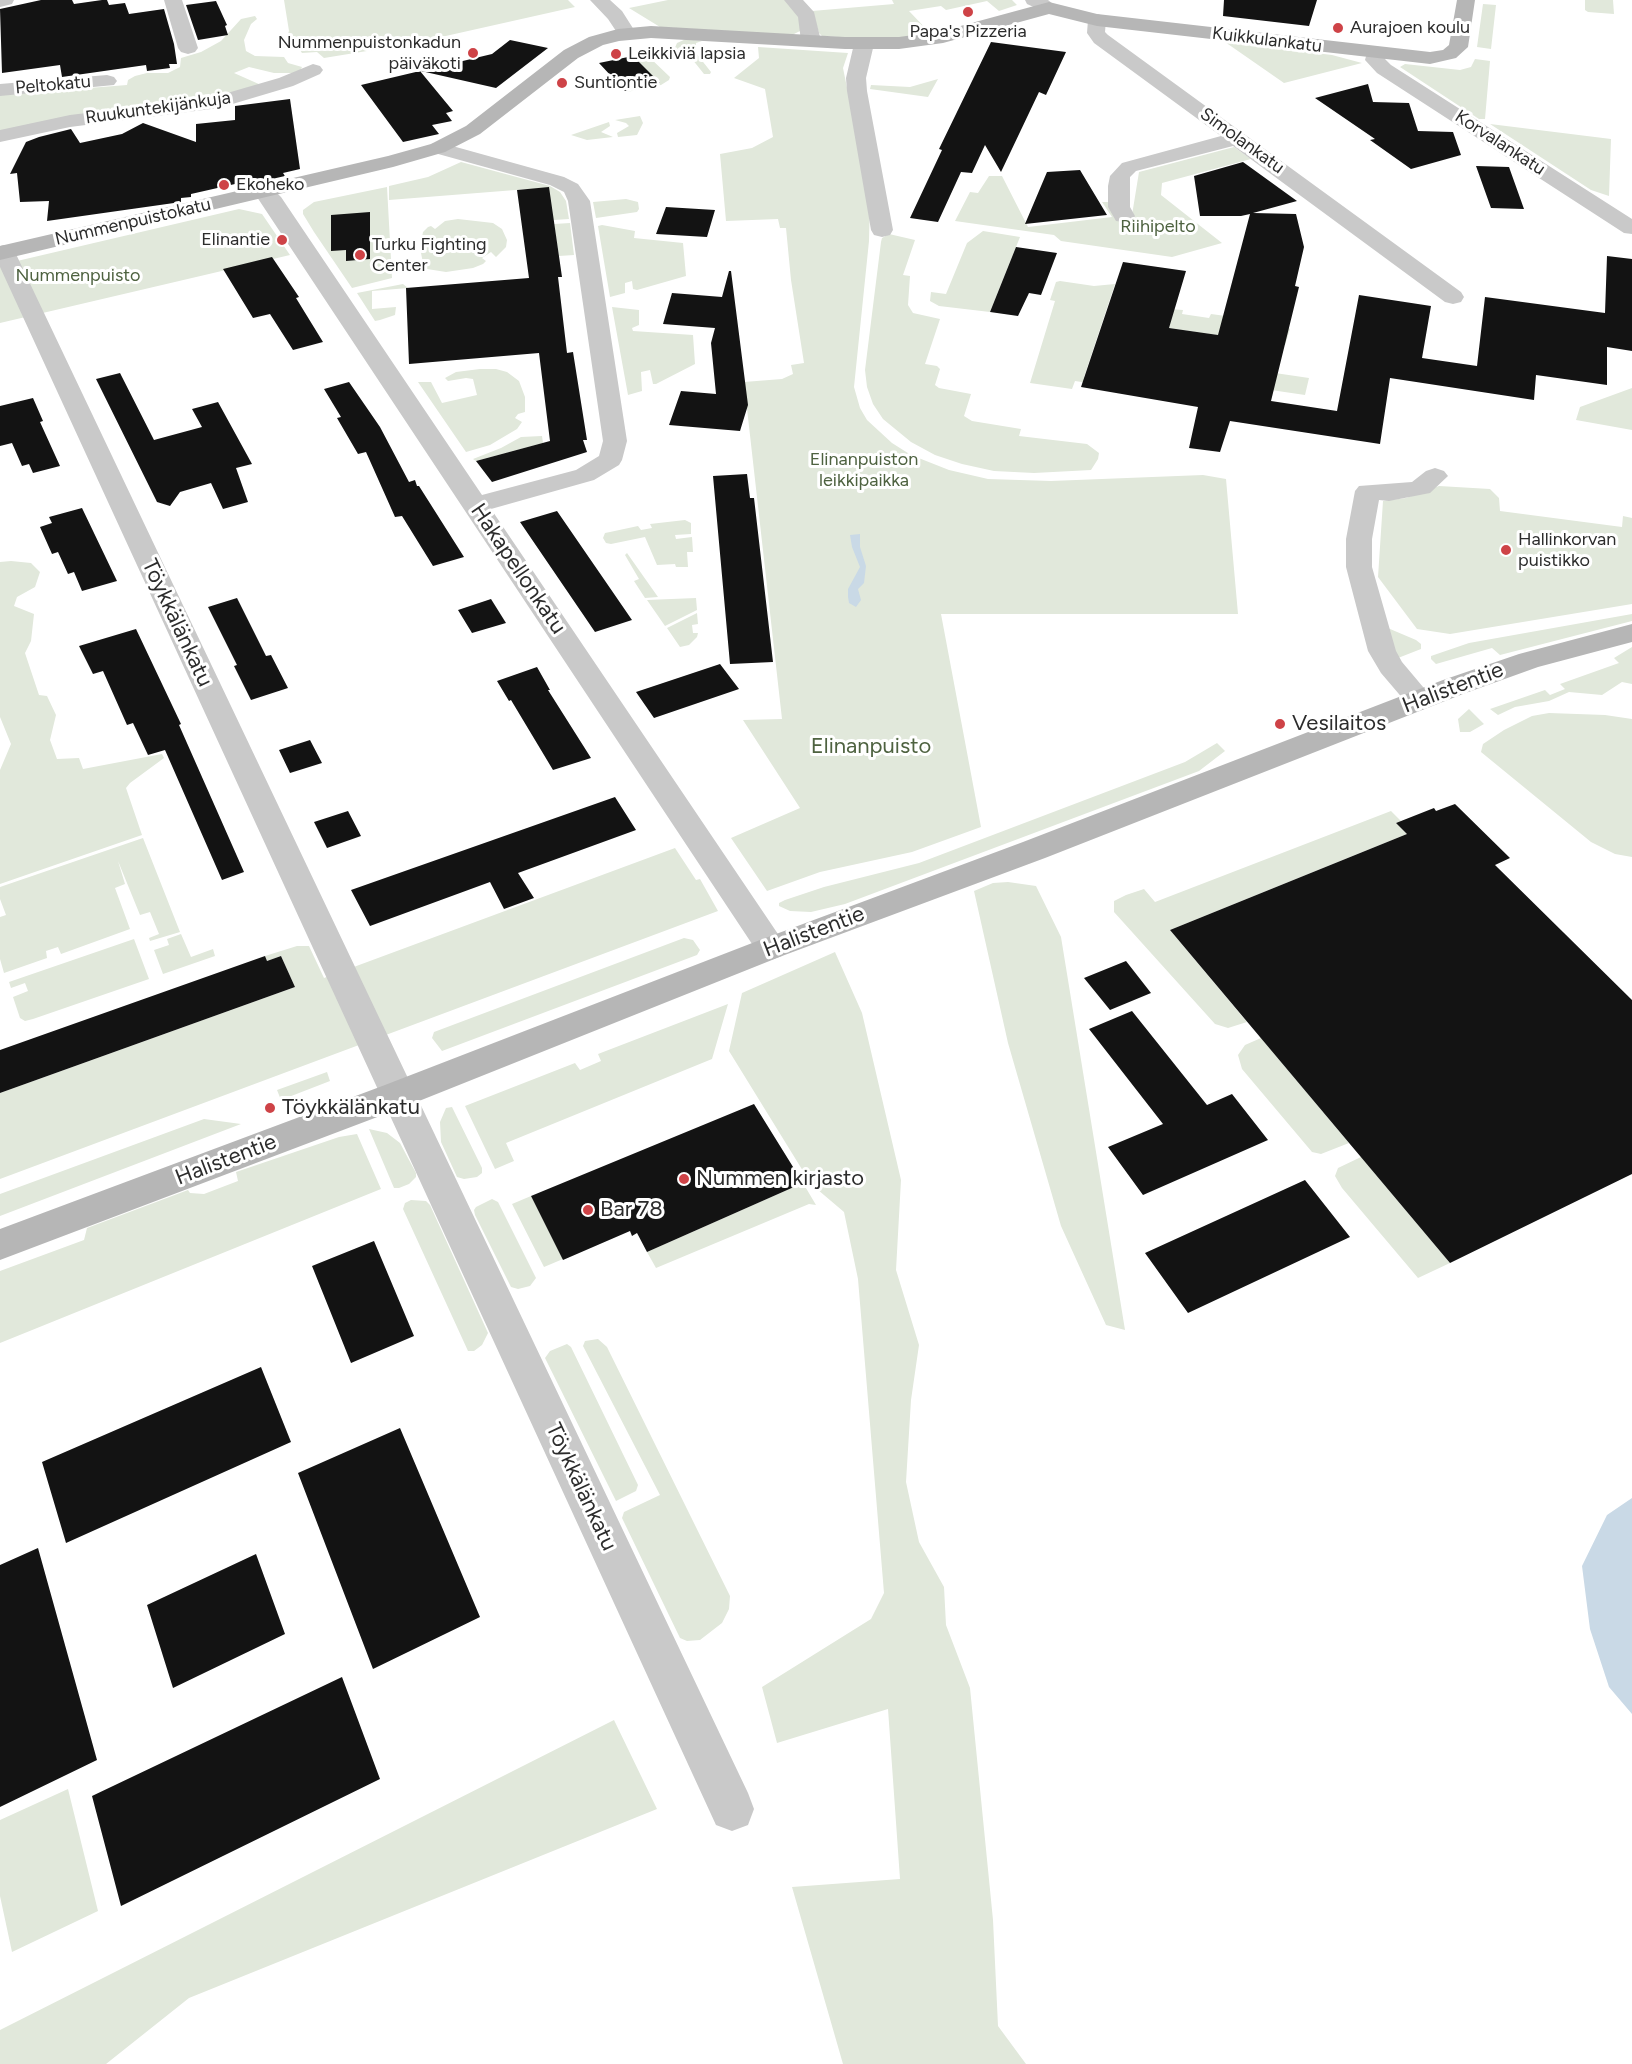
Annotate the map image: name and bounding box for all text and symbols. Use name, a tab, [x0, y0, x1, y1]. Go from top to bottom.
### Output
marker: Papa's Pizzeria	[961, 5, 975, 19]
place label: Aurajoen koulu	[1350, 17, 1470, 39]
place label: Papa's Pizzeria	[909, 21, 1027, 43]
marker: Aurajoen koulu	[1331, 21, 1345, 35]
street label: Kuikkulankatu	[1211, 23, 1323, 57]
place label: Nummenpuistonkadun päiväkoti	[278, 32, 461, 74]
place label: Leikkiviä lapsia	[628, 43, 746, 65]
marker: Nummenpuistonkadun päiväkoti	[466, 46, 480, 60]
marker: Leikkiviä lapsia	[609, 47, 623, 61]
street label: Peltokatu	[14, 71, 92, 99]
place label: Suntiontie	[574, 72, 657, 94]
marker: Suntiontie	[555, 76, 569, 90]
street label: Ruukuntekijänkuja	[84, 87, 232, 129]
street label: Simolankatu	[1196, 103, 1288, 179]
street label: Korvalankatu	[1451, 106, 1549, 180]
place label: Ekoheko	[236, 174, 304, 196]
marker: Ekoheko	[217, 178, 231, 192]
street label: Nummenpuistokatu	[53, 194, 213, 250]
park label: Riihipelto	[1120, 216, 1196, 238]
place label: Elinantie	[201, 229, 270, 251]
marker: Elinantie	[275, 233, 289, 247]
place label: Turku Fighting Center	[372, 234, 487, 276]
marker: Turku Fighting Center	[353, 248, 367, 262]
park label: Nummenpuisto	[16, 265, 140, 287]
park label: Elinanpuiston leikkipaikka	[810, 449, 918, 492]
street label: Hakapellonkatu	[465, 499, 571, 639]
place label: Hallinkorvan puistikko	[1518, 529, 1616, 572]
marker: Hallinkorvan puistikko	[1499, 543, 1513, 557]
street label: Töykkälänkatu	[136, 555, 218, 691]
street label: Halistentie	[1399, 657, 1507, 719]
place label: Vesilaitos	[1292, 711, 1386, 737]
marker: Vesilaitos	[1273, 717, 1287, 731]
park label: Elinanpuisto	[811, 734, 931, 760]
street label: Halistentie	[760, 901, 868, 963]
place label: Töykkälänkatu	[282, 1095, 420, 1121]
marker: Töykkälänkatu	[263, 1101, 277, 1115]
street label: Halistentie	[172, 1129, 280, 1191]
place label: Nummen kirjasto	[696, 1166, 864, 1192]
marker: Nummen kirjasto	[677, 1172, 691, 1186]
place label: Bar 78	[600, 1197, 663, 1223]
marker: Bar 78	[581, 1203, 595, 1217]
street label: Töykkälänkatu	[540, 1419, 622, 1555]

